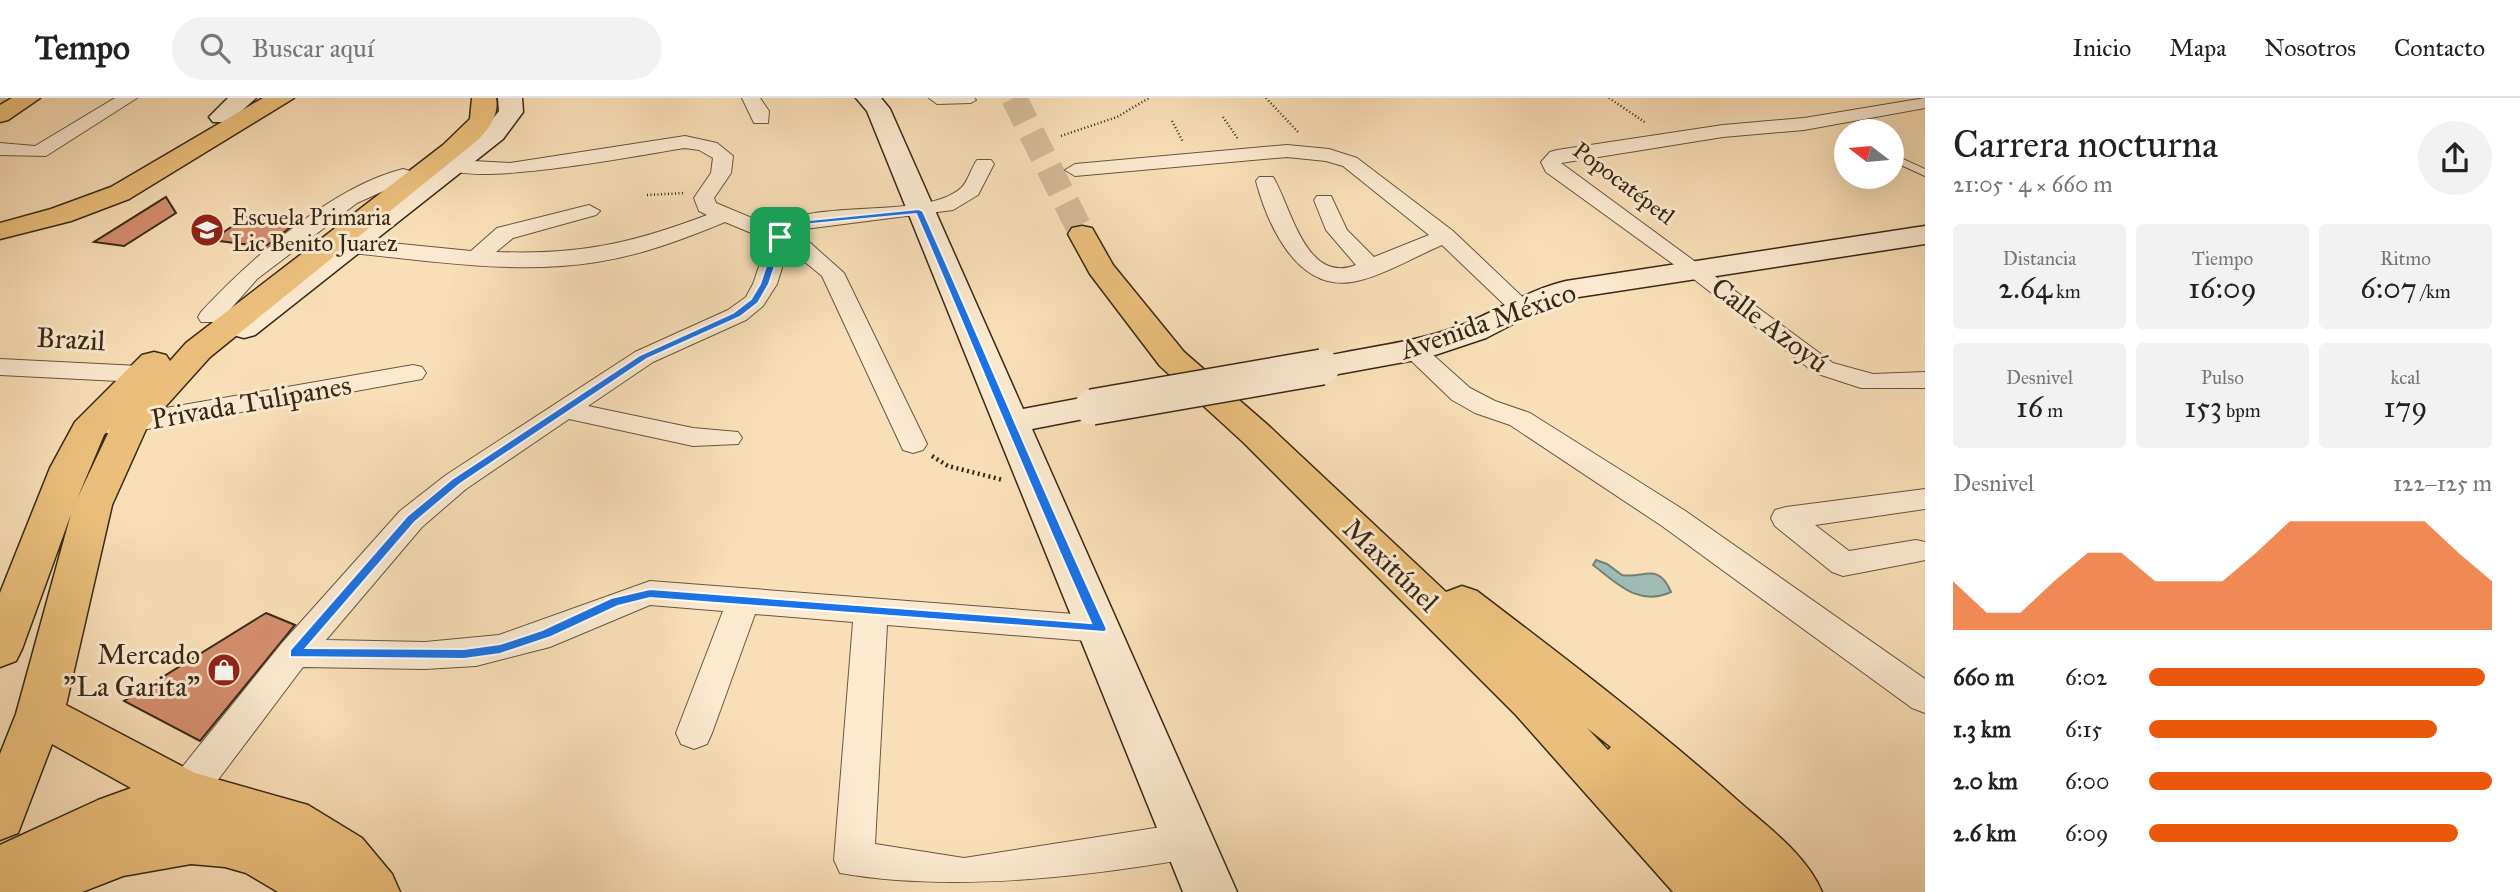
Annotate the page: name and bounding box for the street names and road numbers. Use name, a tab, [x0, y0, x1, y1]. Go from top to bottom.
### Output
street label: Popocatépetl	[1568, 136, 1681, 231]
street label: Calle Azoyú	[1705, 270, 1836, 380]
street label: Avenida México	[1395, 275, 1580, 368]
street label: Brazil	[36, 320, 107, 358]
street label: Privada Tulipanes	[148, 367, 354, 437]
street label: Maxitúnel	[1336, 511, 1447, 620]

